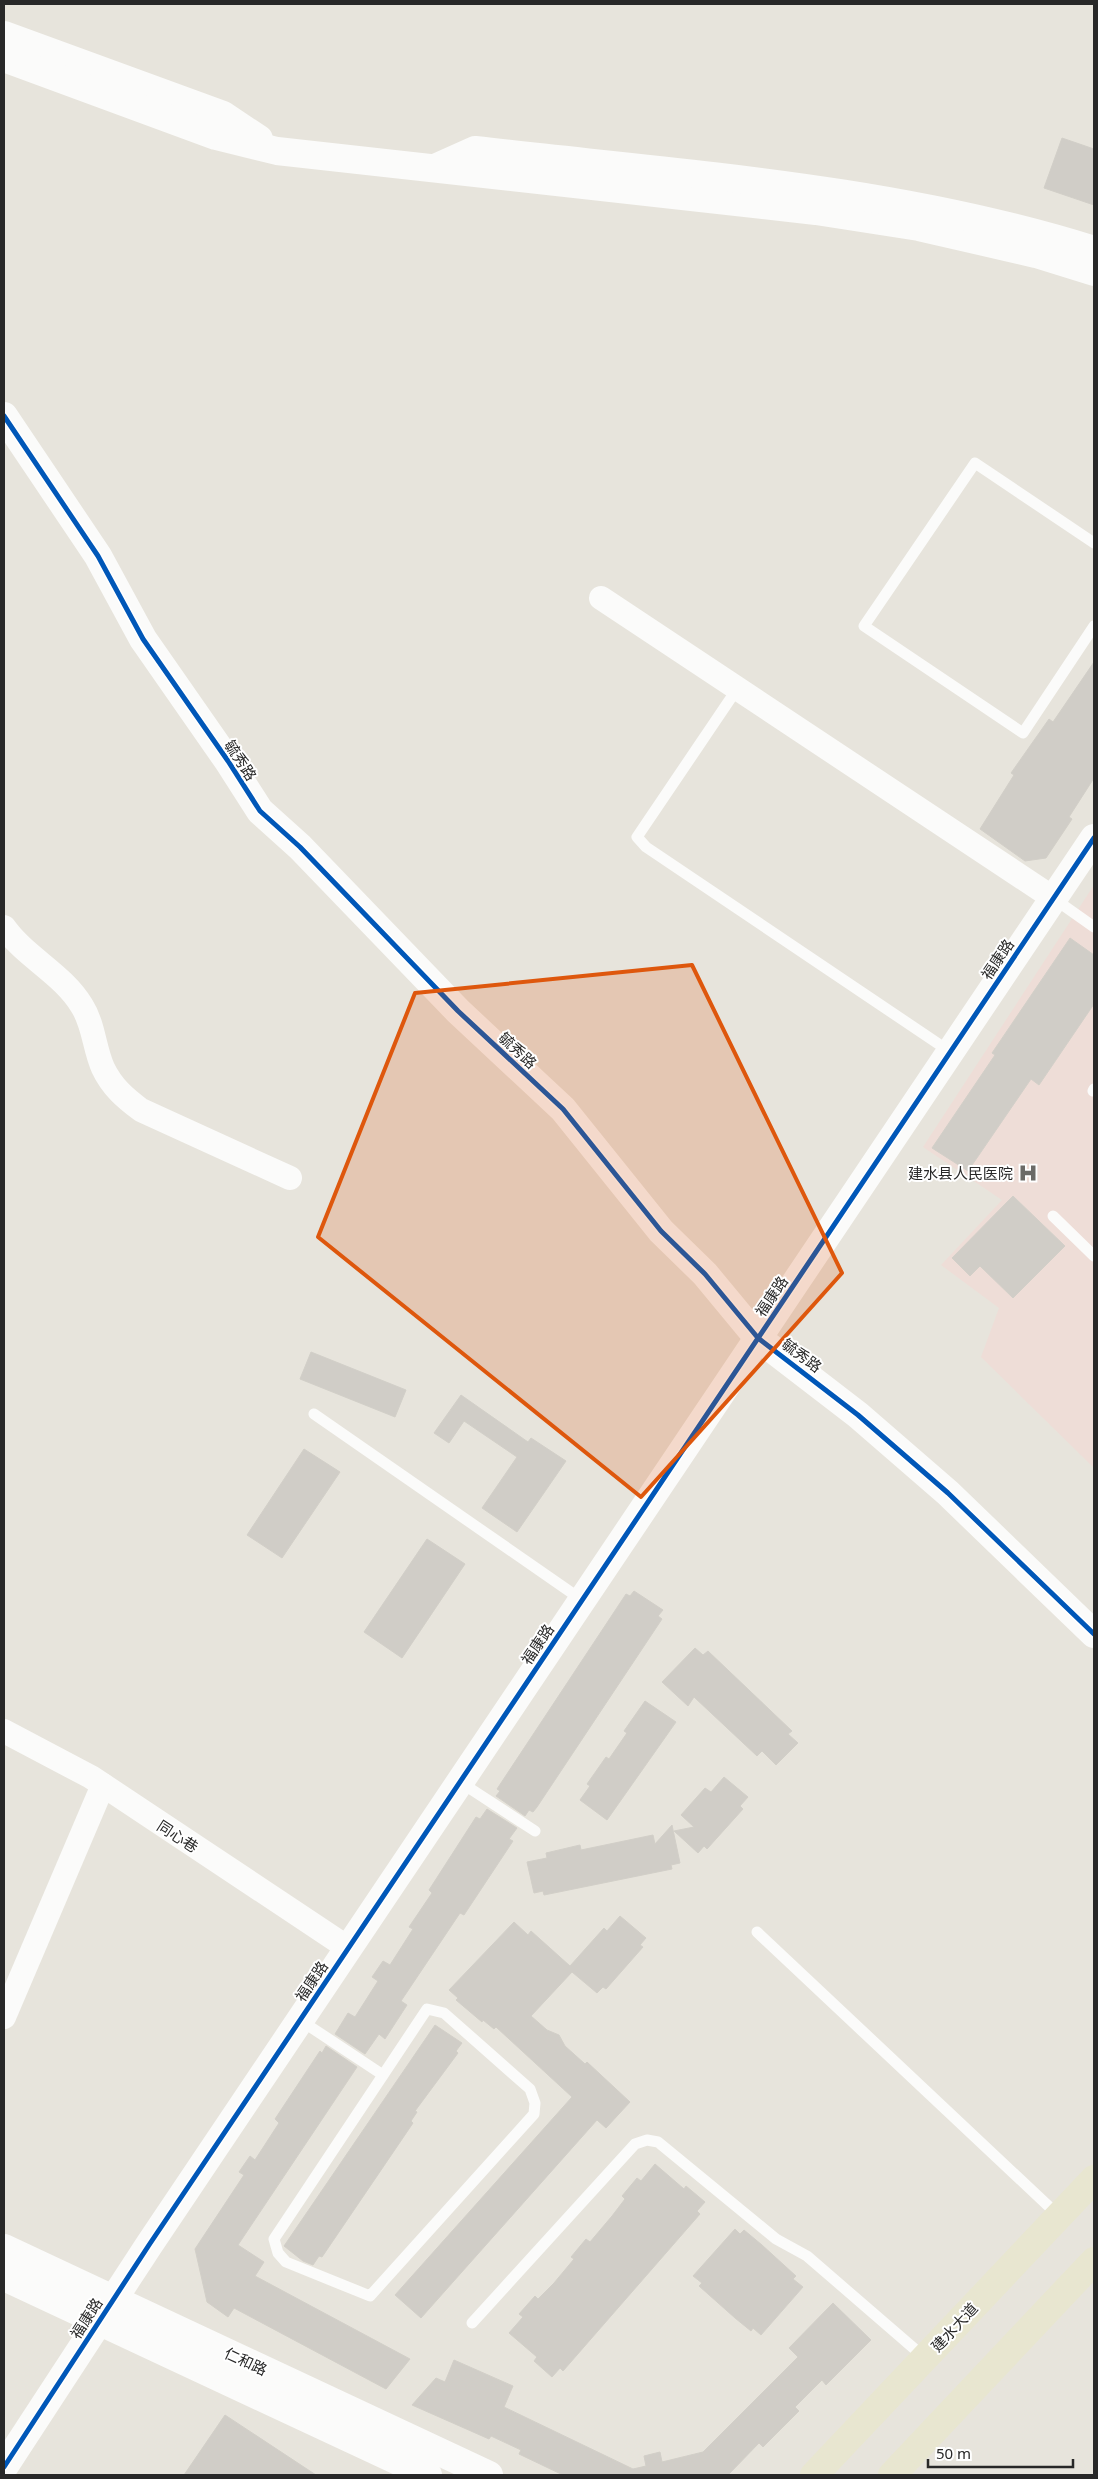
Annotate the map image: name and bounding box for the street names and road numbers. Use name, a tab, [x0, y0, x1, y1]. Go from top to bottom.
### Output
street label: 毓秀路	[220, 736, 262, 784]
street label: 福康路	[976, 935, 1018, 983]
street label: 毓秀路	[495, 1027, 541, 1073]
street label: 福康路	[750, 1272, 792, 1320]
street label: 毓秀路	[778, 1333, 826, 1377]
street label: 福康路	[516, 1620, 558, 1668]
street label: 同心巷	[154, 1815, 202, 1857]
street label: 福康路	[290, 1957, 332, 2005]
street label: 福康路	[65, 2294, 107, 2342]
street label: 建水大道	[926, 2298, 982, 2356]
street label: 仁和路	[221, 2342, 271, 2380]

